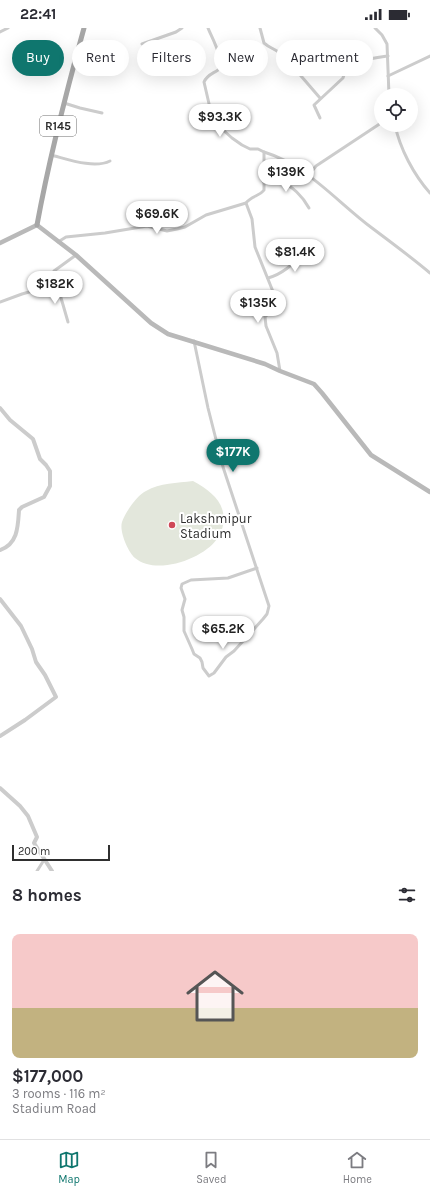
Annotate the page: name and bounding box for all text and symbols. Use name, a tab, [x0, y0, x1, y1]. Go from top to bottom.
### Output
text: 22:41	[20, 5, 56, 23]
chip: Buy	[12, 40, 64, 76]
chip: Rent	[72, 40, 129, 76]
chip: Filters	[137, 40, 206, 76]
chip: New	[214, 40, 268, 76]
chip: Apartment	[276, 40, 373, 76]
map controls	[374, 88, 418, 132]
button: locate	[374, 88, 418, 132]
pin: $93.3K	[187, 104, 253, 138]
text: $93.3K	[198, 109, 242, 124]
road number: R145	[40, 116, 76, 136]
pin: $139K	[258, 159, 314, 193]
text: $139K	[267, 164, 305, 179]
pin: $69.6K	[124, 201, 190, 235]
text: $69.6K	[135, 206, 179, 221]
pin: $81.4K	[262, 239, 328, 273]
text: $81.4K	[274, 244, 316, 259]
pin: $182K	[27, 271, 83, 305]
text: $182K	[36, 276, 74, 291]
pin: $135K	[230, 290, 286, 324]
text: $135K	[239, 295, 277, 310]
pin: $177K	[205, 439, 261, 473]
text: $177K	[215, 444, 251, 459]
place label: Lakshmipur Stadium	[180, 511, 252, 541]
marker: Lakshmipur Stadium	[167, 520, 177, 530]
pin: $65.2K	[190, 616, 256, 650]
text: $65.2K	[201, 621, 245, 636]
scale bar	[12, 843, 110, 862]
text: 200 m	[18, 845, 50, 858]
icon: filters	[396, 884, 418, 906]
text: 8 homes	[12, 885, 82, 905]
icon: home	[179, 960, 251, 1032]
text: $177,000	[12, 1066, 83, 1086]
text: 3 rooms · 116 m²	[12, 1086, 106, 1101]
text: Stadium Road	[12, 1101, 97, 1116]
tab: Map	[58, 1149, 80, 1186]
tab: Saved	[196, 1149, 227, 1186]
tab: Home	[343, 1149, 372, 1186]

